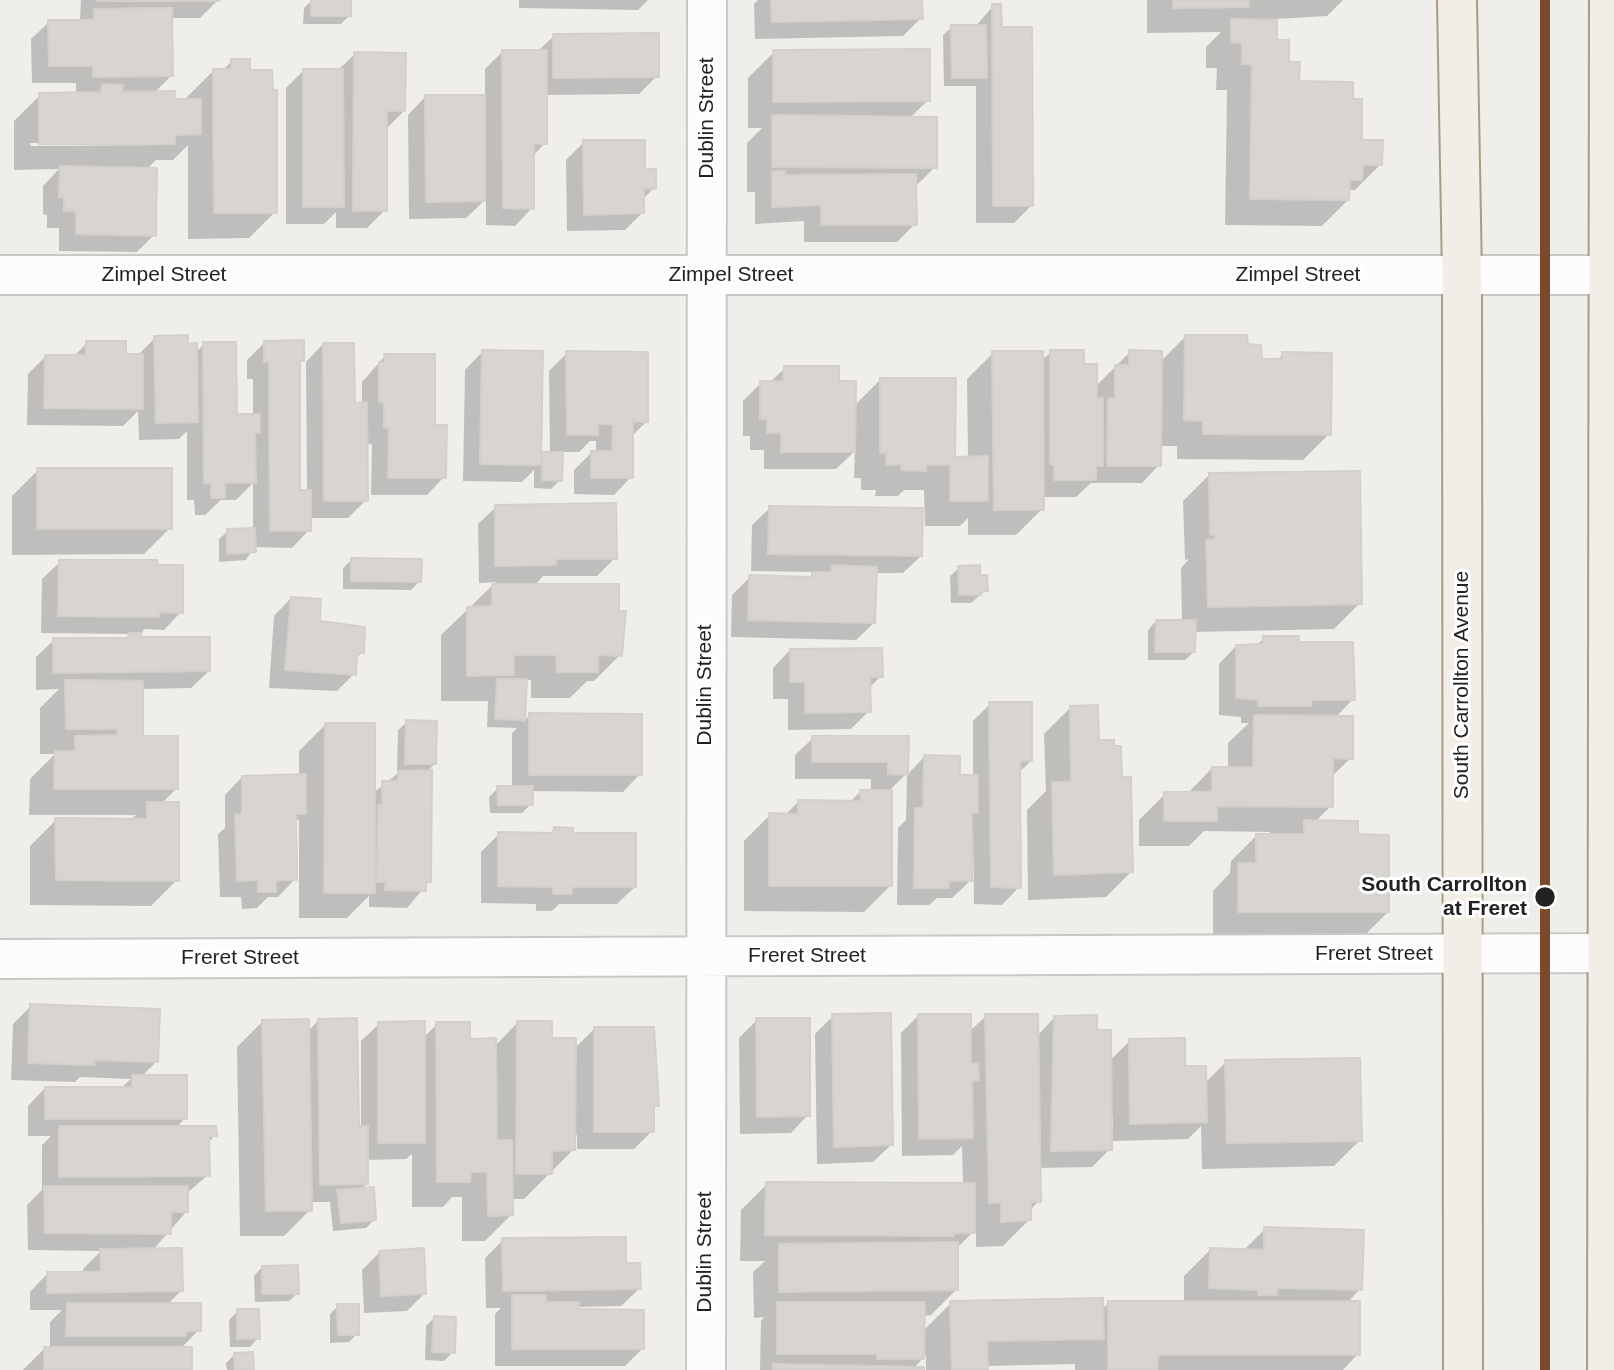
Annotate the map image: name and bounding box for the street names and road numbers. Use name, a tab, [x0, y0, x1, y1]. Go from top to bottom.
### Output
street label: Dublin Street	[694, 57, 720, 179]
street label: Zimpel Street	[102, 262, 226, 288]
street label: Zimpel Street	[669, 262, 793, 288]
street label: Zimpel Street	[1236, 262, 1360, 288]
street label: South Carrollton Avenue	[1449, 571, 1475, 799]
street label: Dublin Street	[692, 624, 718, 746]
street label: Freret Street	[1315, 941, 1433, 967]
street label: Freret Street	[748, 943, 866, 969]
street label: Freret Street	[181, 945, 299, 971]
street label: Dublin Street	[692, 1191, 718, 1313]

